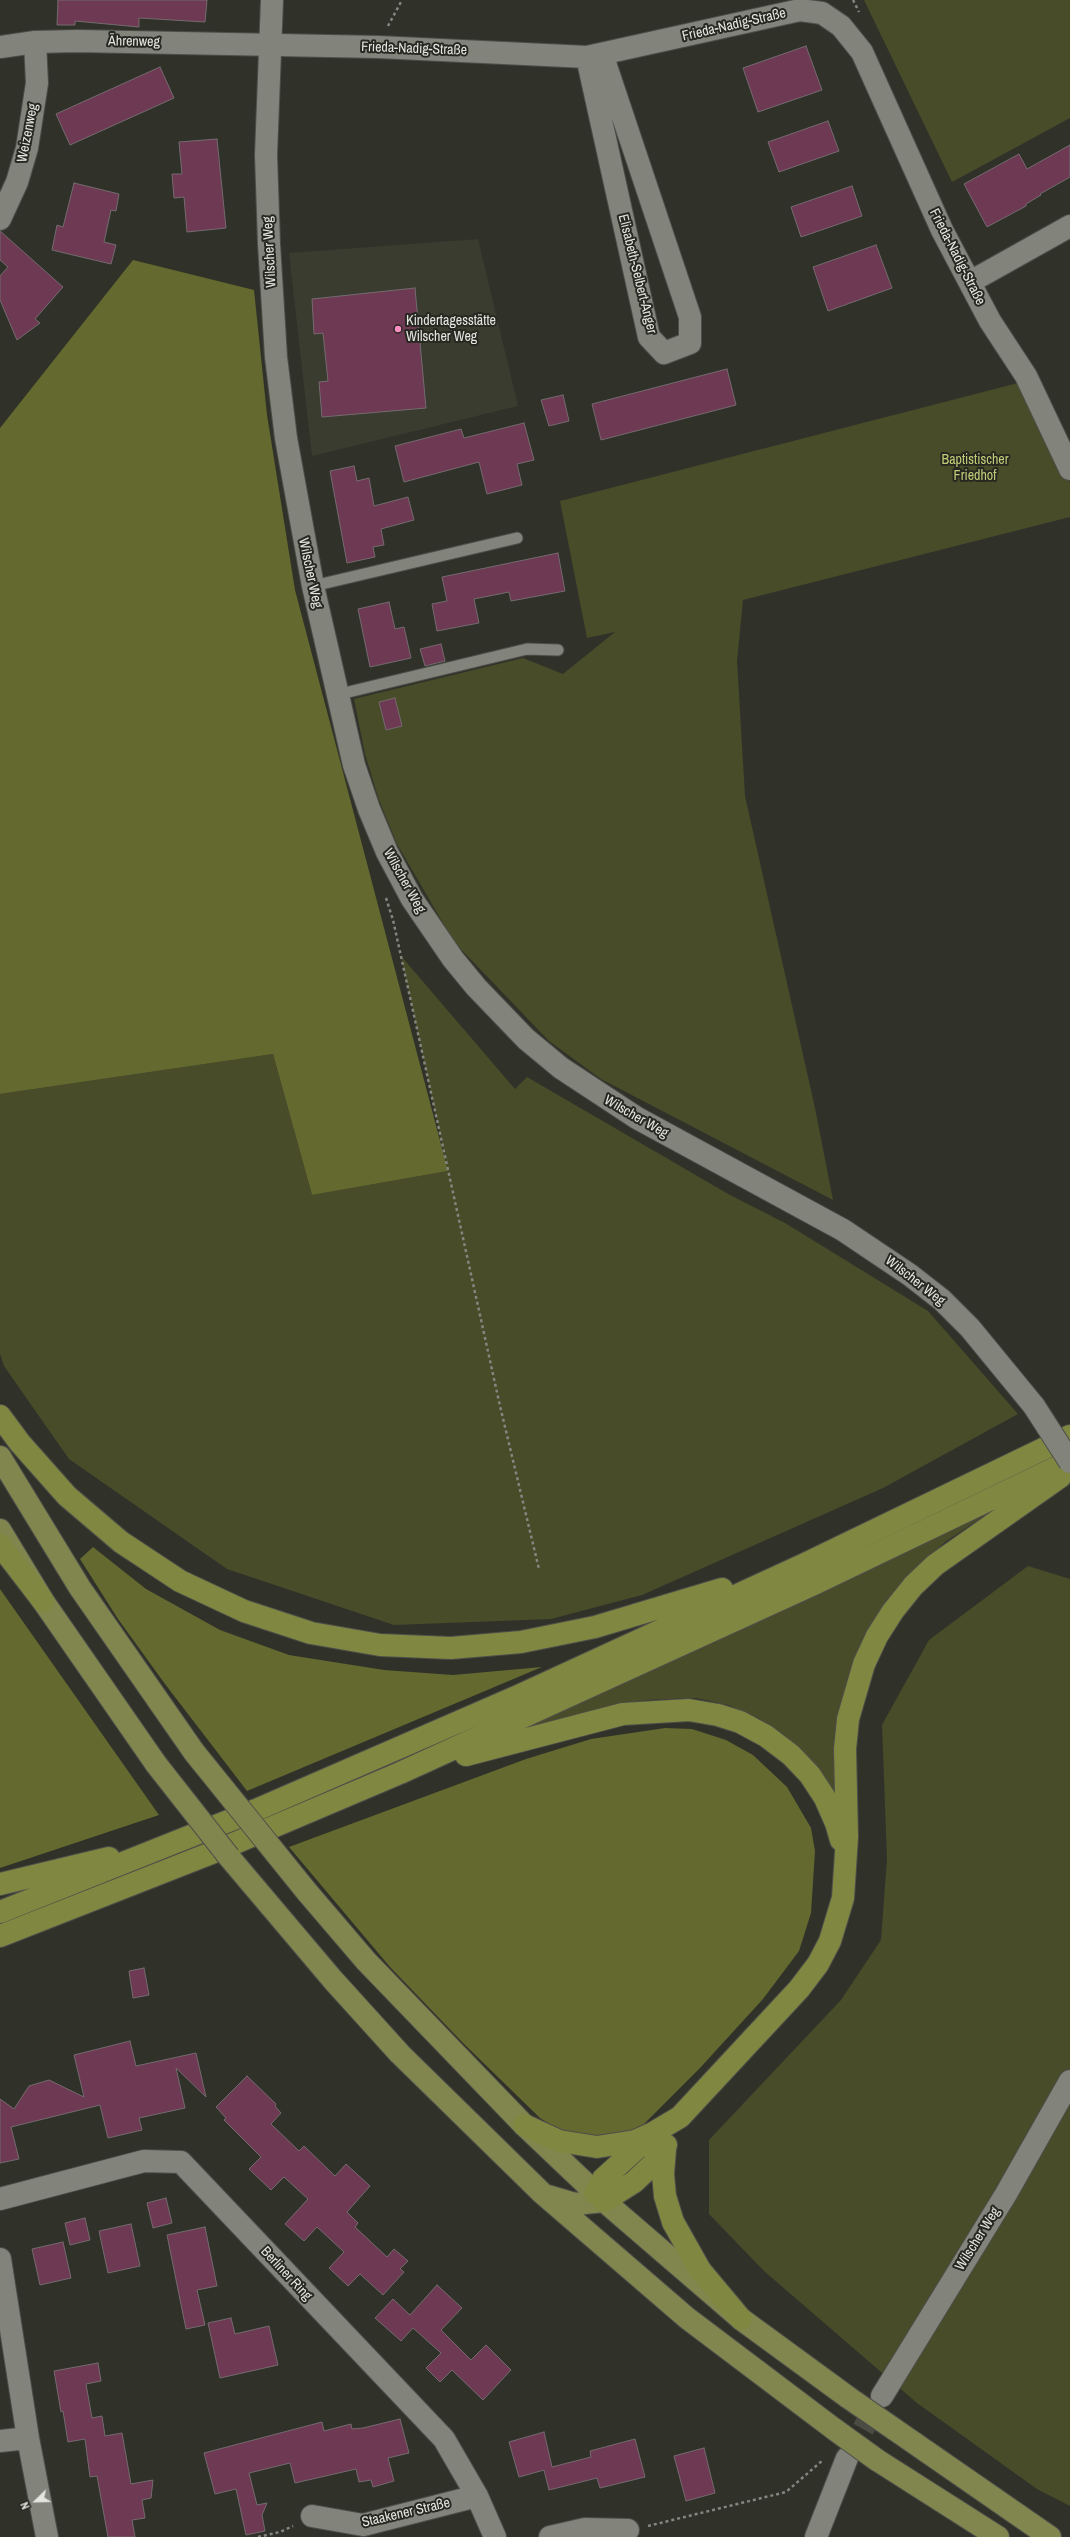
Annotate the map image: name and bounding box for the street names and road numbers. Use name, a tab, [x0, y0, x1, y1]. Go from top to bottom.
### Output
street label: Frieda-Nadig-Straße	[681, 5, 787, 45]
street label: Ährenweg	[108, 33, 160, 51]
street label: Frieda-Nadig-Straße	[361, 39, 467, 59]
street label: Weizenweg	[14, 102, 42, 164]
street label: Frieda-Nadig-Straße	[925, 206, 989, 308]
street label: Elisabeth-Selbert-Anger	[614, 213, 660, 335]
street label: Wilscher Weg	[260, 216, 280, 288]
street label: Wilscher Weg	[294, 536, 326, 610]
street label: Wilscher Weg	[379, 846, 429, 916]
street label: Wilscher Weg	[601, 1092, 671, 1142]
street label: Wilscher Weg	[882, 1252, 948, 1310]
street label: Wilscher Weg	[952, 2204, 1004, 2274]
street label: Berliner Ring	[257, 2244, 315, 2304]
street label: Staakener Straße	[360, 2495, 452, 2531]

